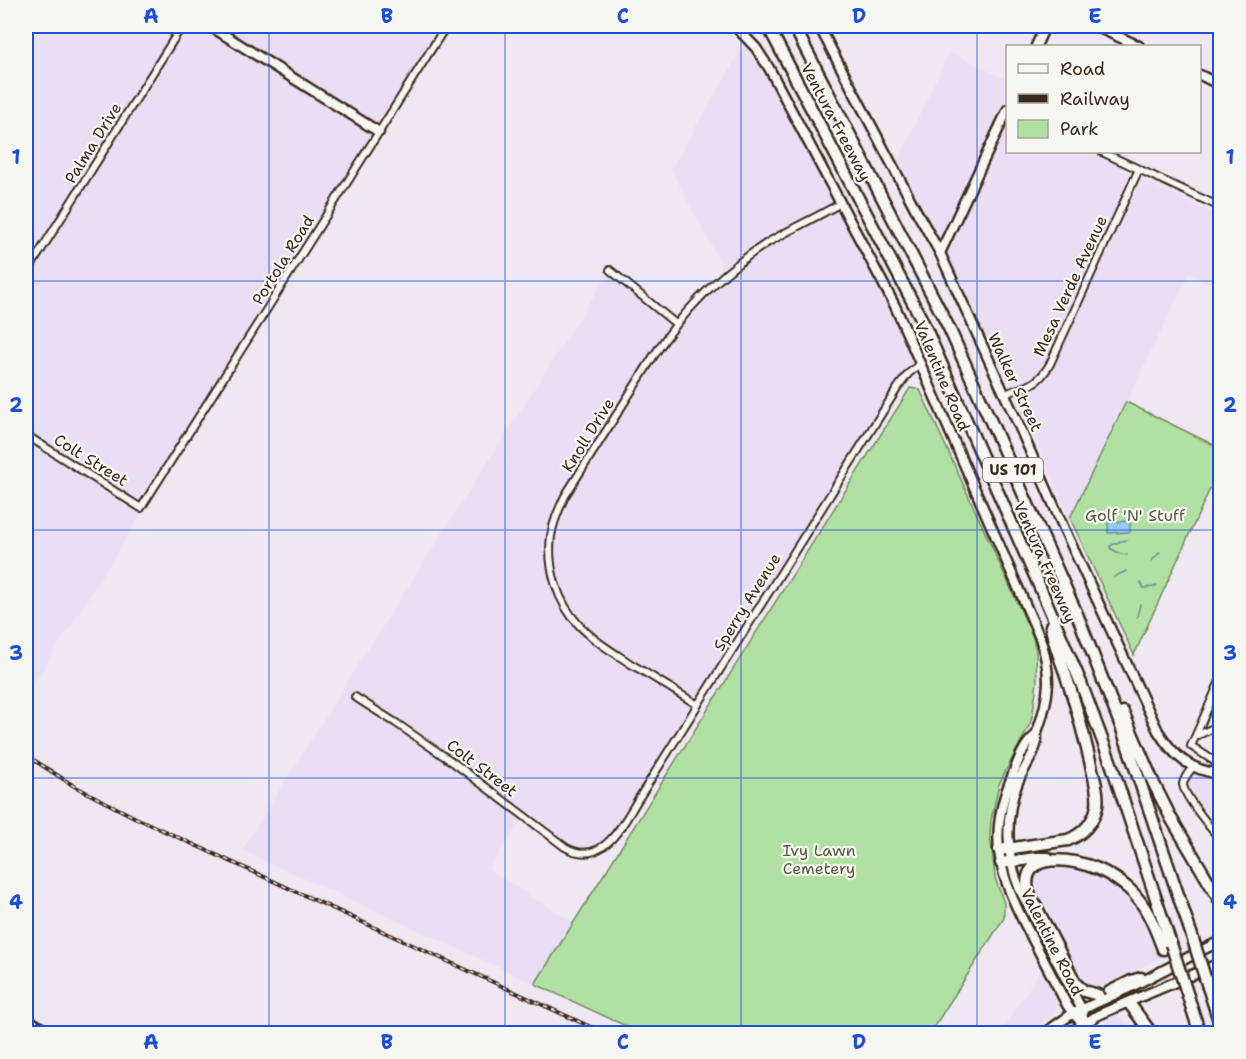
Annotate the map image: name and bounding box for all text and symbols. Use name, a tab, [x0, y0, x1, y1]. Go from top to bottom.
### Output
text: A	[143, 3, 159, 29]
text: B	[381, 3, 393, 29]
text: C	[617, 3, 629, 29]
text: D	[852, 3, 866, 29]
text: E	[1088, 3, 1102, 29]
legend	[1006, 45, 1201, 153]
text: Road	[1060, 57, 1105, 81]
street label: Ventura Freeway	[796, 59, 876, 185]
text: Railway	[1060, 87, 1130, 111]
street label: Palma Drive	[60, 99, 126, 187]
text: Park	[1060, 117, 1099, 141]
text: 1	[11, 144, 21, 170]
text: 1	[1225, 144, 1235, 170]
street label: Portola Road	[247, 211, 319, 309]
street label: Mesa Verde Avenue	[1028, 212, 1112, 360]
street label: Valentine Road	[909, 318, 975, 434]
street label: Walker Street	[983, 329, 1047, 435]
text: 2	[9, 392, 23, 418]
text: 2	[1223, 392, 1237, 418]
street label: Knoll Drive	[557, 394, 619, 476]
street label: Colt Street	[50, 429, 132, 491]
road number: US 101	[983, 458, 1043, 482]
street label: Ventura Freeway	[1009, 498, 1081, 626]
park label: Golf 'N' Stuff	[1085, 505, 1186, 526]
street label: Sperry Avenue	[709, 549, 785, 655]
text: 3	[9, 640, 23, 666]
text: 3	[1223, 640, 1237, 666]
street label: Colt Street	[442, 735, 522, 801]
park label: Ivy Lawn Cemetery	[782, 840, 856, 879]
street label: Valentine Road	[1016, 885, 1088, 999]
text: 4	[9, 889, 23, 915]
text: 4	[1223, 889, 1237, 915]
text: A	[143, 1029, 159, 1055]
text: B	[381, 1029, 393, 1055]
text: C	[617, 1029, 629, 1055]
text: D	[852, 1029, 866, 1055]
text: E	[1088, 1029, 1102, 1055]

